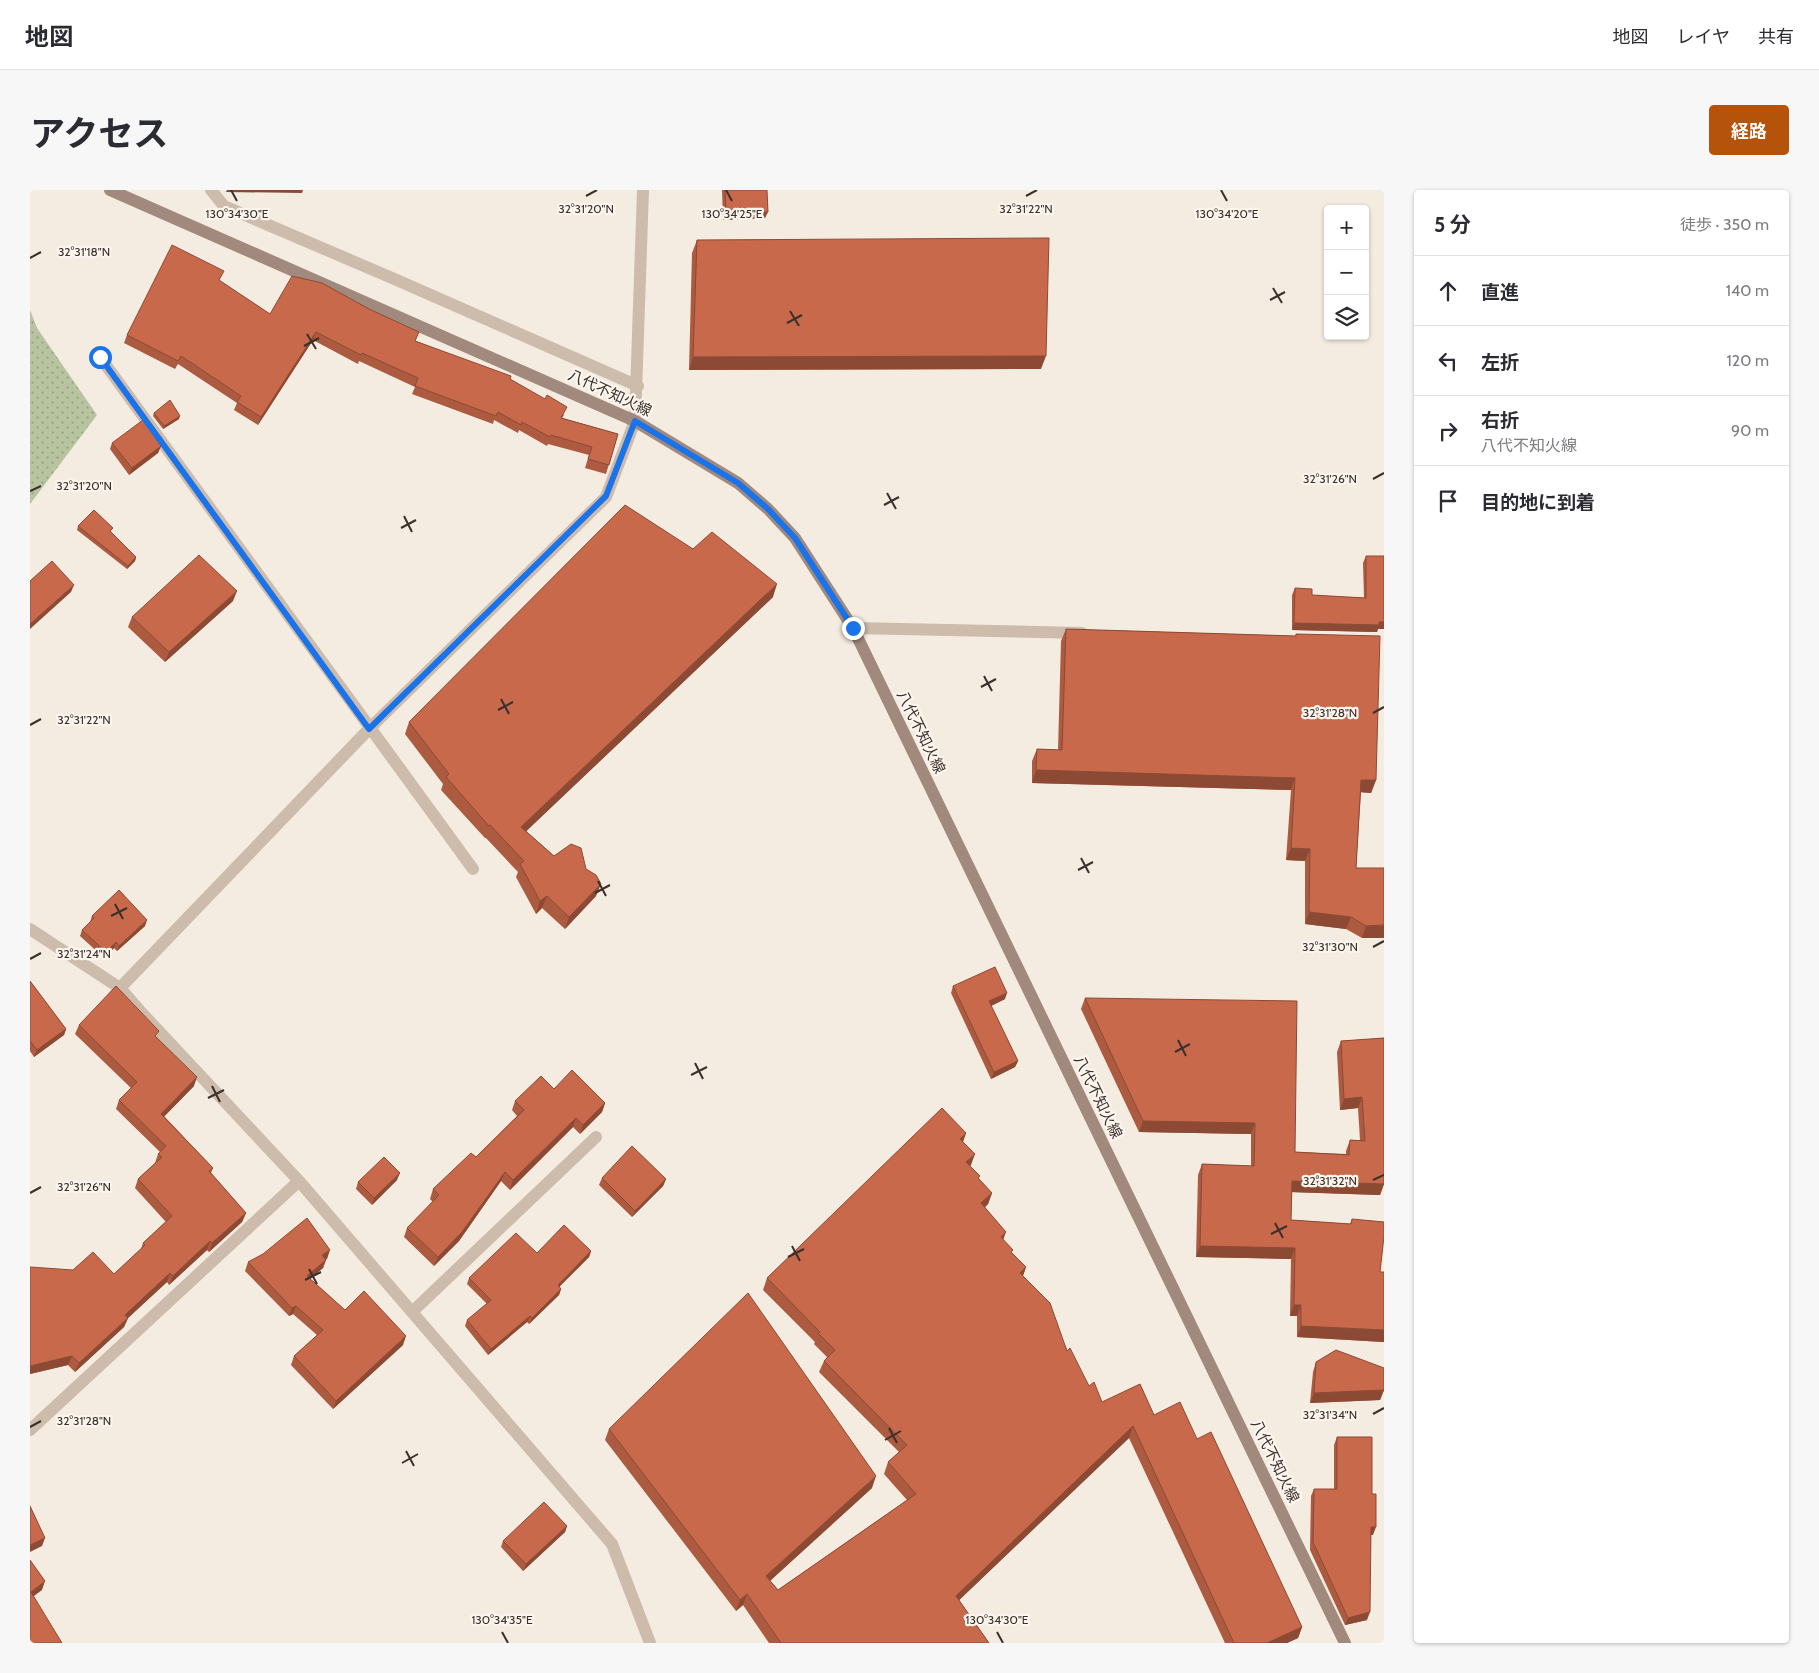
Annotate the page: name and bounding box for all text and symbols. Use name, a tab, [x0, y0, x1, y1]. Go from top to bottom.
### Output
text: 地図	[25, 22, 73, 51]
text: 地図	[1613, 26, 1649, 48]
text: レイヤ	[1677, 26, 1730, 48]
text: 共有	[1758, 26, 1794, 48]
button: 経路	[1709, 105, 1789, 155]
text: アクセス	[30, 112, 168, 155]
text: 32°31'20"N	[558, 201, 614, 216]
text: 32°31'22"N	[999, 201, 1053, 216]
map controls	[1324, 205, 1369, 340]
button: +	[1324, 205, 1369, 250]
text: 130°34'30"E	[205, 206, 269, 221]
text: 130°34'25"E	[702, 206, 763, 221]
text: 130°34'20"E	[1196, 206, 1259, 221]
text: 5 分	[1434, 212, 1471, 237]
text: 徒歩 · 350 m	[1680, 215, 1769, 234]
text: 32°31'18"N	[58, 244, 110, 259]
button: −	[1324, 250, 1369, 295]
icon: ahead	[1434, 277, 1462, 305]
text: 直進	[1481, 281, 1519, 304]
text: 140 m	[1726, 281, 1769, 300]
button: layers	[1324, 295, 1369, 340]
route start	[89, 346, 112, 369]
icon: left	[1434, 347, 1462, 375]
text: 左折	[1481, 351, 1519, 374]
text: 120 m	[1727, 351, 1769, 370]
street label: 八代不知火線	[565, 366, 655, 420]
text: 右折	[1481, 409, 1519, 432]
icon: right	[1434, 417, 1462, 445]
text: 90 m	[1731, 421, 1769, 440]
text: 八代不知火線	[1481, 436, 1577, 455]
text: 32°31'26"N	[1303, 471, 1357, 486]
text: 32°31'20"N	[56, 478, 112, 493]
icon: arrive	[1434, 487, 1462, 515]
text: 目的地に到着	[1481, 491, 1595, 514]
route end	[842, 617, 865, 640]
street label: 八代不知火線	[893, 688, 949, 776]
text: 32°31'28"N	[1303, 705, 1357, 720]
text: 32°31'22"N	[57, 712, 111, 727]
text: 32°31'30"N	[1302, 939, 1358, 954]
text: 32°31'24"N	[57, 946, 111, 961]
street label: 八代不知火線	[1070, 1053, 1126, 1141]
text: 32°31'32"N	[1303, 1173, 1357, 1188]
text: 32°31'26"N	[57, 1179, 111, 1194]
text: 32°31'34"N	[1303, 1407, 1357, 1422]
text: 32°31'28"N	[57, 1413, 111, 1428]
street label: 八代不知火線	[1247, 1417, 1303, 1505]
text: 130°34'35"E	[471, 1612, 533, 1627]
text: 130°34'30"E	[965, 1612, 1029, 1627]

